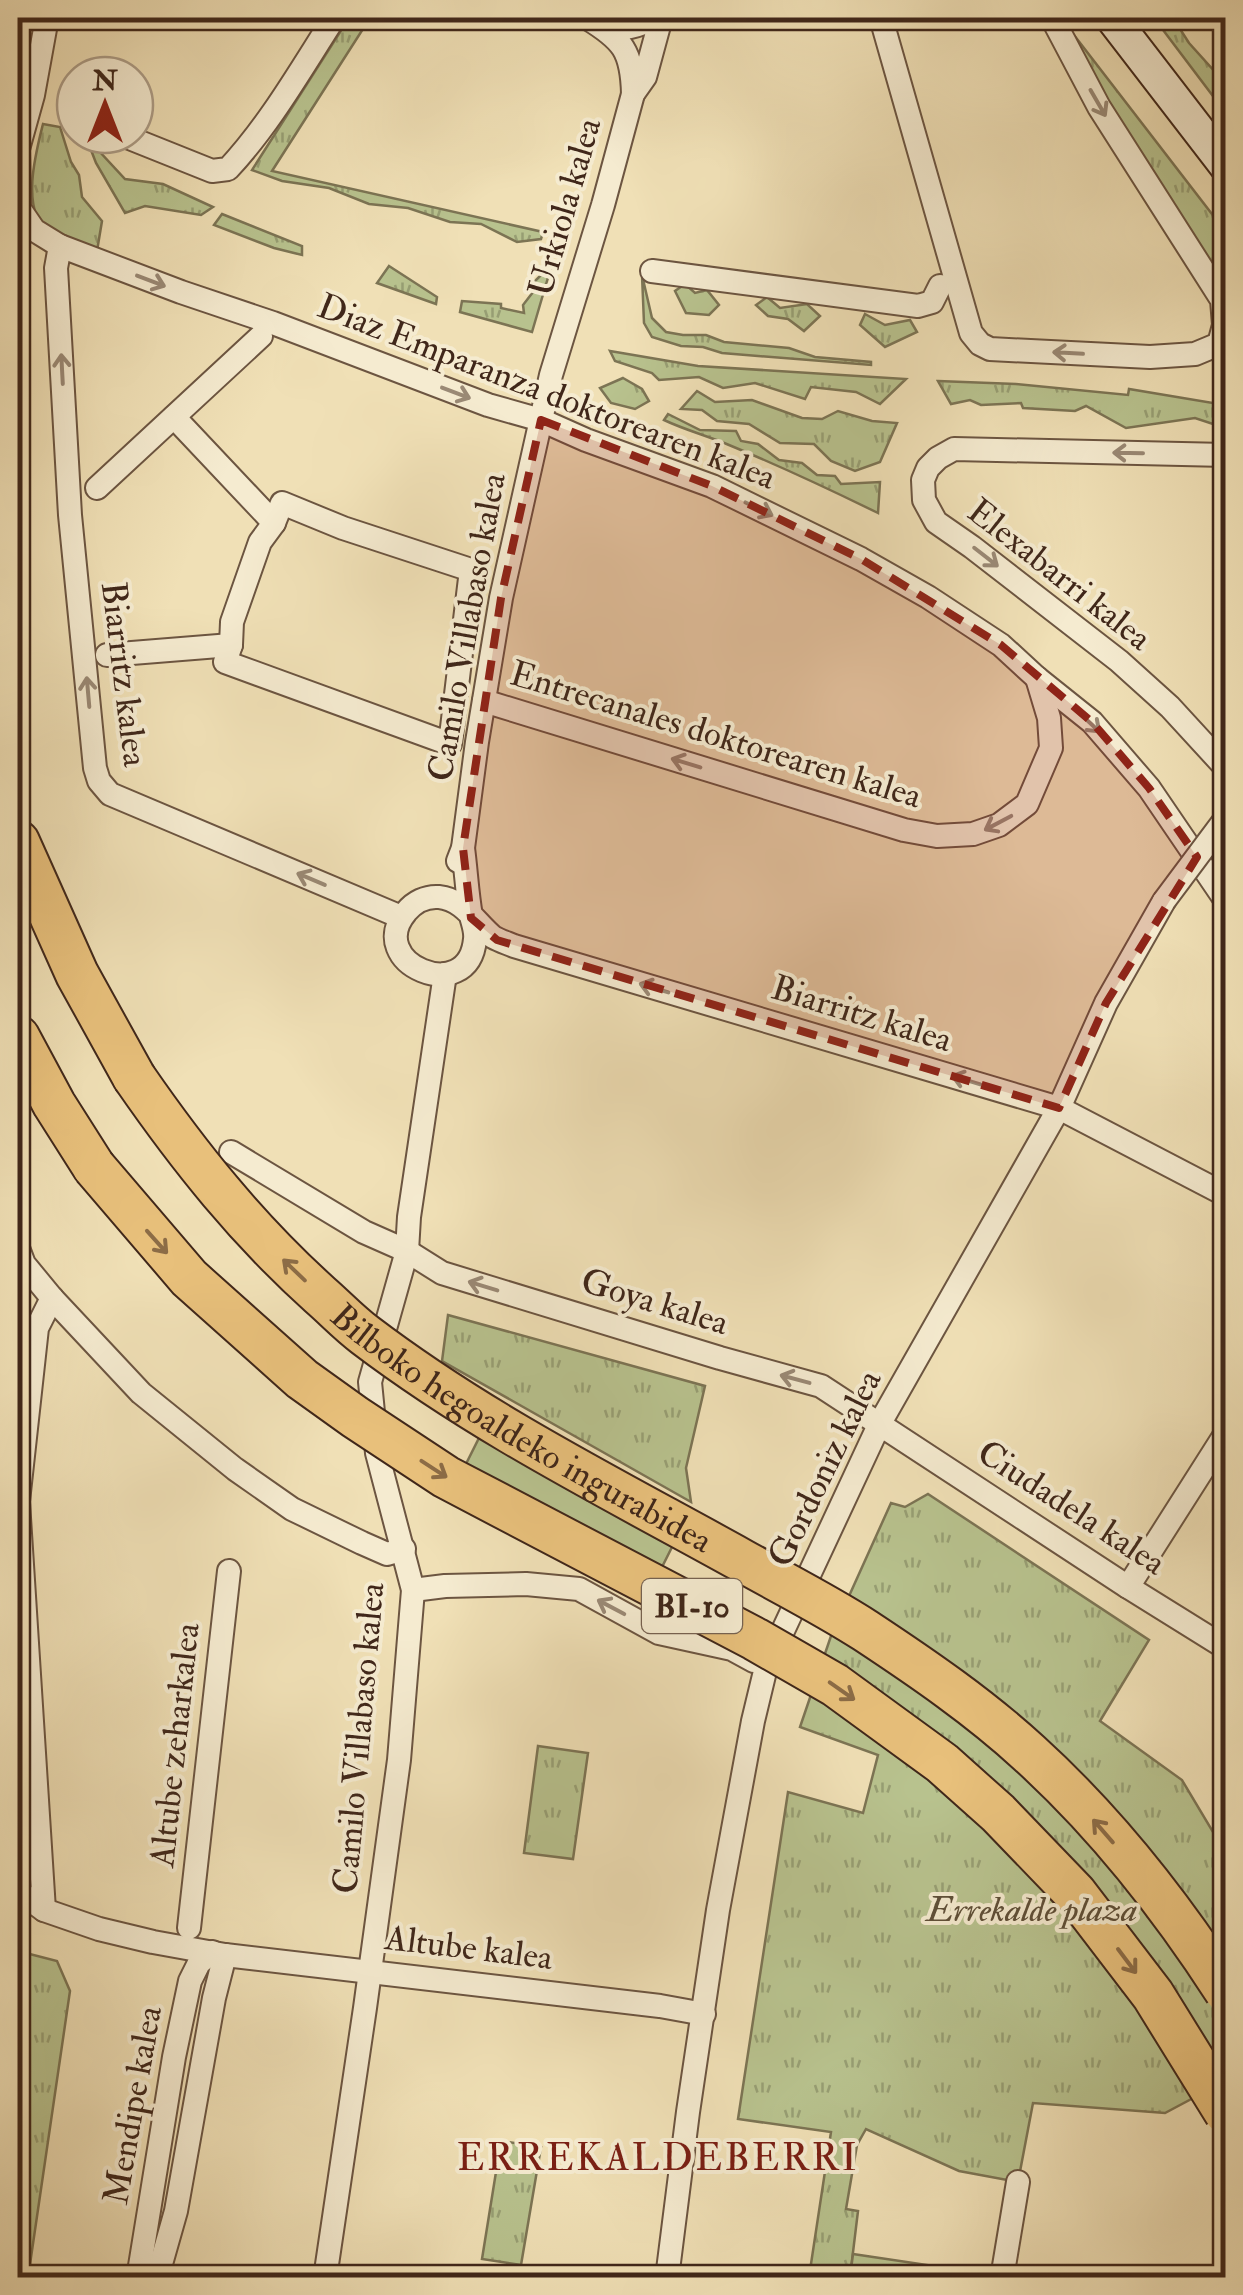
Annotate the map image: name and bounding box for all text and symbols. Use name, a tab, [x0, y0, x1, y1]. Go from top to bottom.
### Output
north arrow	[55, 55, 155, 155]
text: N	[91, 64, 118, 99]
one-way arrow	[1088, 88, 1108, 118]
street label: Urkiola kalea	[519, 112, 612, 301]
one-way arrow	[136, 273, 166, 291]
street label: Diaz Emparanza doktorearen kalea	[311, 284, 782, 500]
one-way arrow	[1053, 343, 1085, 362]
one-way arrow	[52, 353, 71, 385]
one-way arrow	[441, 385, 471, 403]
one-way arrow	[1113, 443, 1145, 462]
street label: Camilo Villabaso kalea	[418, 469, 516, 785]
street label: Elexabarri kalea	[959, 489, 1161, 661]
one-way arrow	[743, 501, 773, 520]
one-way arrow	[972, 546, 998, 568]
street label: Biarritz kalea	[91, 579, 157, 770]
street label: Entrecanales doktorearen kalea	[505, 651, 927, 819]
one-way arrow	[79, 677, 98, 709]
one-way arrow	[1077, 710, 1101, 734]
one-way arrow	[671, 753, 702, 771]
one-way arrow	[983, 813, 1013, 833]
one-way arrow	[296, 869, 327, 887]
street label: Biarritz kalea	[766, 966, 958, 1062]
one-way arrow	[639, 978, 671, 996]
one-way arrow	[951, 1070, 982, 1088]
one-way arrow	[145, 1229, 168, 1254]
one-way arrow	[282, 1258, 306, 1282]
street label: Goya kalea	[576, 1259, 734, 1345]
one-way arrow	[468, 1275, 499, 1293]
street label: Bilboko hegoaldeko ingurabidea	[321, 1295, 720, 1563]
street label: Gordoniz kalea	[758, 1362, 892, 1574]
one-way arrow	[780, 1368, 811, 1387]
street label: Ciudadela kalea	[969, 1431, 1174, 1585]
one-way arrow	[419, 1458, 448, 1479]
road number: BI-10	[642, 1579, 742, 1633]
street label: Camilo Villabaso kalea	[323, 1580, 395, 1895]
one-way arrow	[597, 1597, 627, 1617]
street label: Altube zeharkalea	[140, 1620, 210, 1870]
one-way arrow	[828, 1680, 856, 1701]
one-way arrow	[1092, 1818, 1114, 1844]
park label: Errekalde plaza	[925, 1888, 1137, 1932]
street label: Altube kalea	[382, 1916, 556, 1980]
one-way arrow	[1117, 1947, 1138, 1974]
street label: Mendipe kalea	[94, 2002, 172, 2208]
district label: ERREKALDEBERRI	[457, 2134, 859, 2182]

